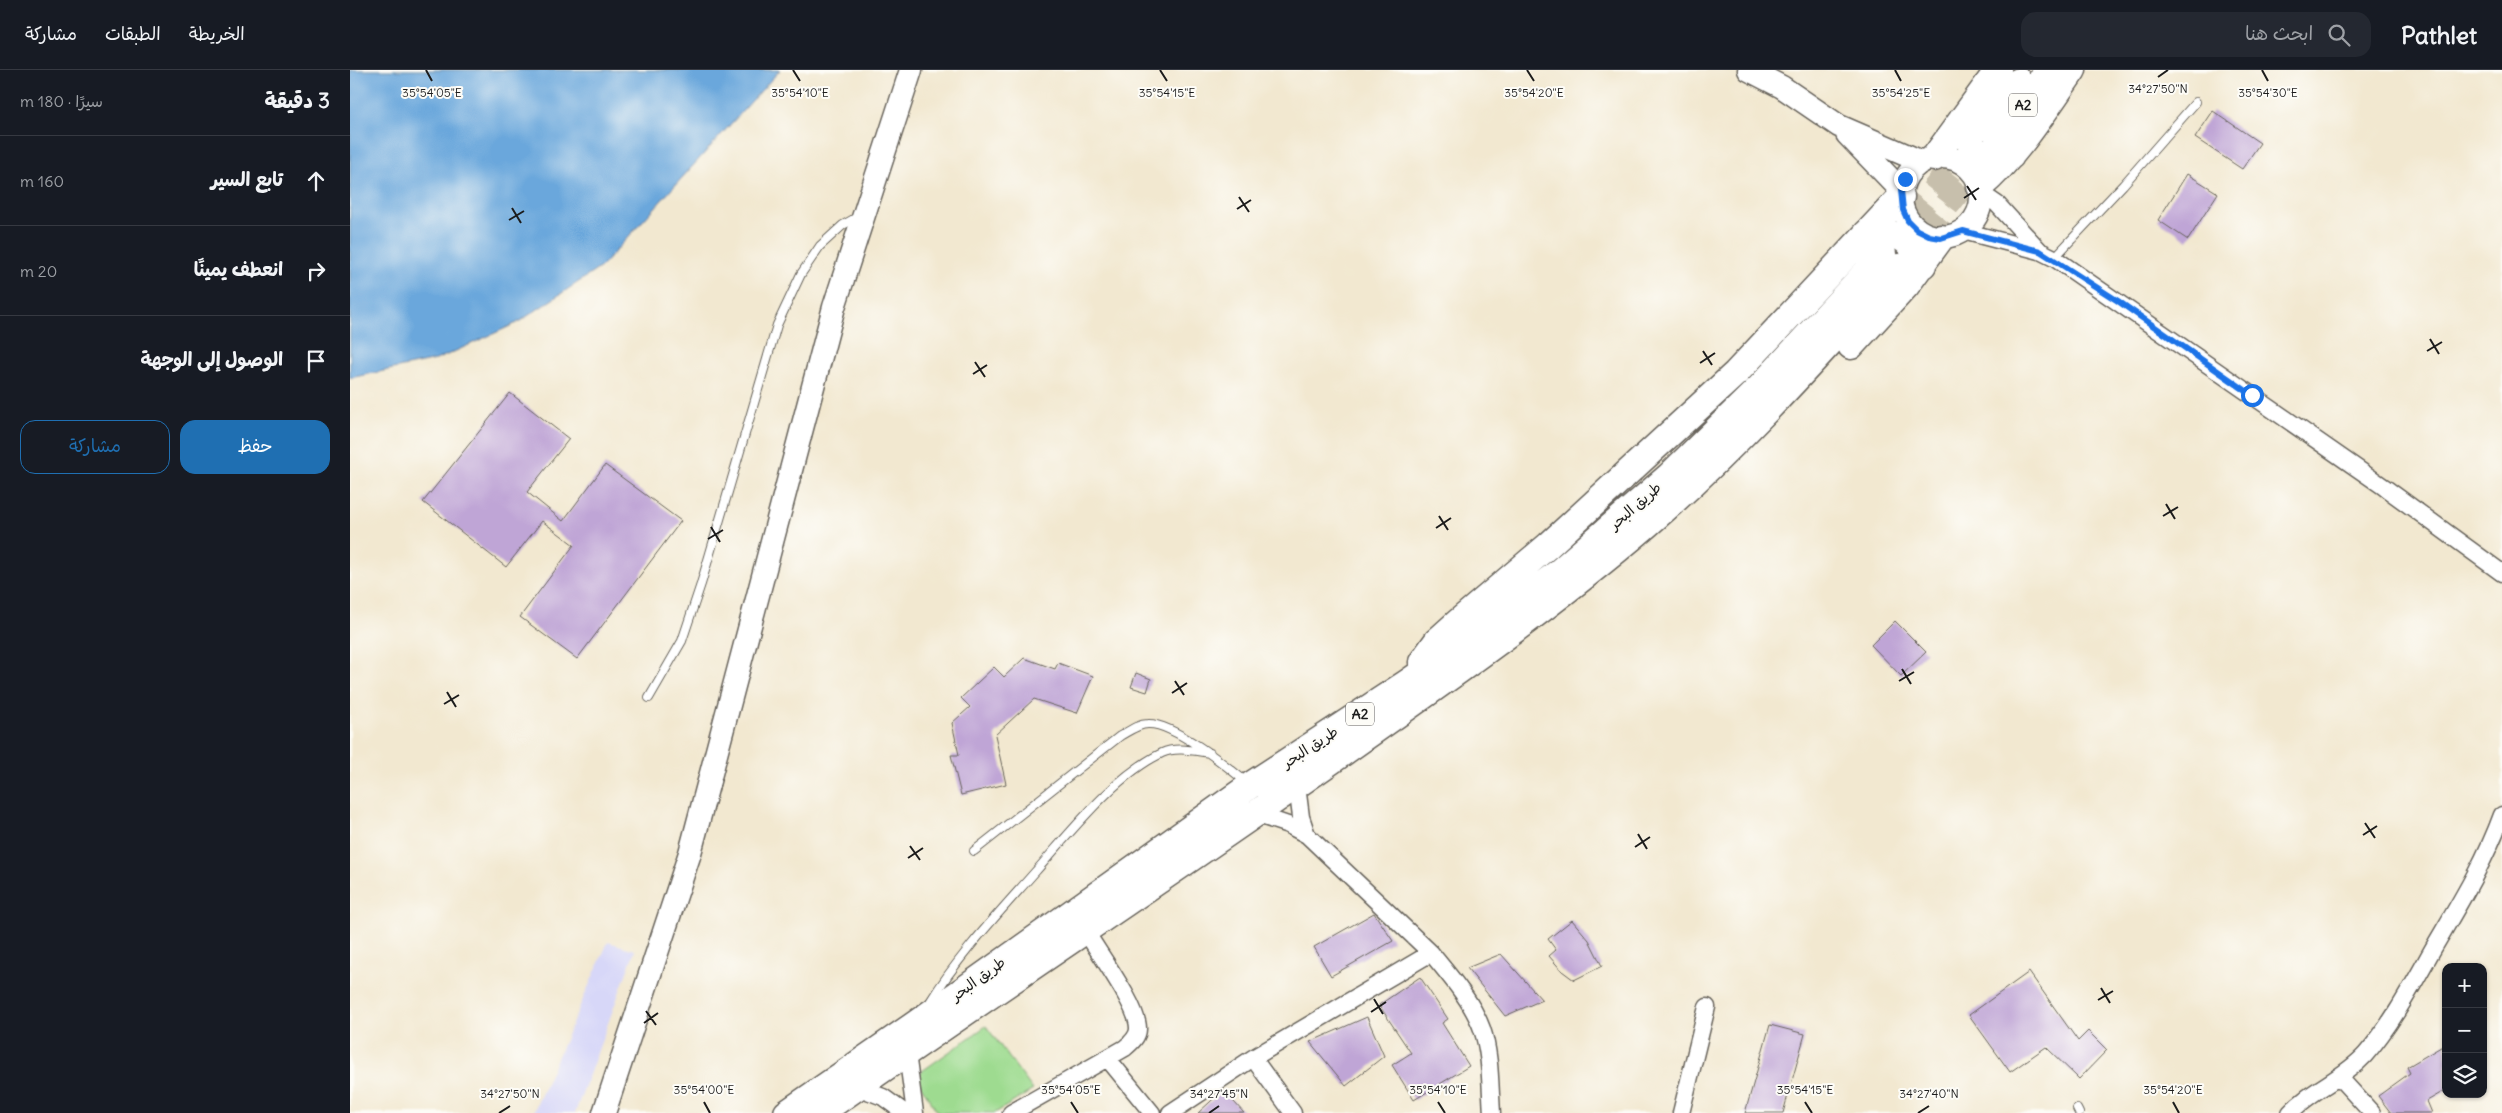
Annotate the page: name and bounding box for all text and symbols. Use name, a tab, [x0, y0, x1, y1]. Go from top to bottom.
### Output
search box	[2021, 12, 2371, 57]
text: Pathlet	[2401, 20, 2477, 50]
text: ابحث هنا	[2245, 21, 2313, 45]
icon: search	[2325, 21, 2353, 49]
text: مشاركة	[25, 22, 77, 45]
text: الطبقات	[105, 22, 161, 45]
text: الخريطة	[189, 22, 245, 45]
text: 34°27'50"N	[2128, 81, 2188, 96]
text: 35°54'05"E	[402, 85, 462, 100]
text: 35°54'10"E	[771, 85, 829, 100]
text: 35°54'15"E	[1139, 85, 1195, 100]
text: 35°54'20"E	[1504, 85, 1564, 100]
text: 35°54'25"E	[1872, 85, 1930, 100]
text: 35°54'30"E	[2238, 85, 2298, 100]
text: 3 دقيقة	[265, 87, 330, 114]
text: سيرًا · 180 m	[20, 91, 103, 111]
road number: A2	[2009, 94, 2037, 116]
text: تابع السير	[211, 167, 283, 191]
icon: ahead	[302, 167, 330, 195]
route end	[1894, 168, 1917, 191]
text: 160 m	[20, 171, 64, 191]
text: انعطف يمينًا	[194, 257, 283, 281]
icon: right	[302, 257, 330, 285]
text: 20 m	[20, 261, 57, 281]
text: الوصول إلى الوجهة	[140, 347, 283, 371]
icon: arrive	[302, 347, 330, 375]
route start	[2241, 384, 2264, 407]
button: مشاركة	[20, 420, 170, 474]
button: حفظ	[180, 420, 330, 474]
street label: طريق البحر	[1604, 478, 1665, 534]
road number: A2	[1346, 703, 1374, 726]
street label: طريق البحر	[1277, 721, 1341, 772]
street label: طريق البحر	[946, 952, 1009, 1005]
map controls	[2442, 963, 2487, 1098]
button: +	[2442, 963, 2487, 1008]
button: −	[2442, 1008, 2487, 1053]
button: layers	[2442, 1053, 2487, 1098]
text: 35°54'00"E	[674, 1082, 734, 1097]
text: 35°54'05"E	[1041, 1082, 1101, 1097]
text: 35°54'10"E	[1409, 1082, 1467, 1097]
text: 35°54'15"E	[1777, 1082, 1833, 1097]
text: 35°54'20"E	[2143, 1082, 2203, 1097]
text: 34°27'50"N	[480, 1086, 540, 1101]
text: 34°27'45"N	[1190, 1086, 1248, 1101]
text: 34°27'40"N	[1899, 1086, 1959, 1101]

